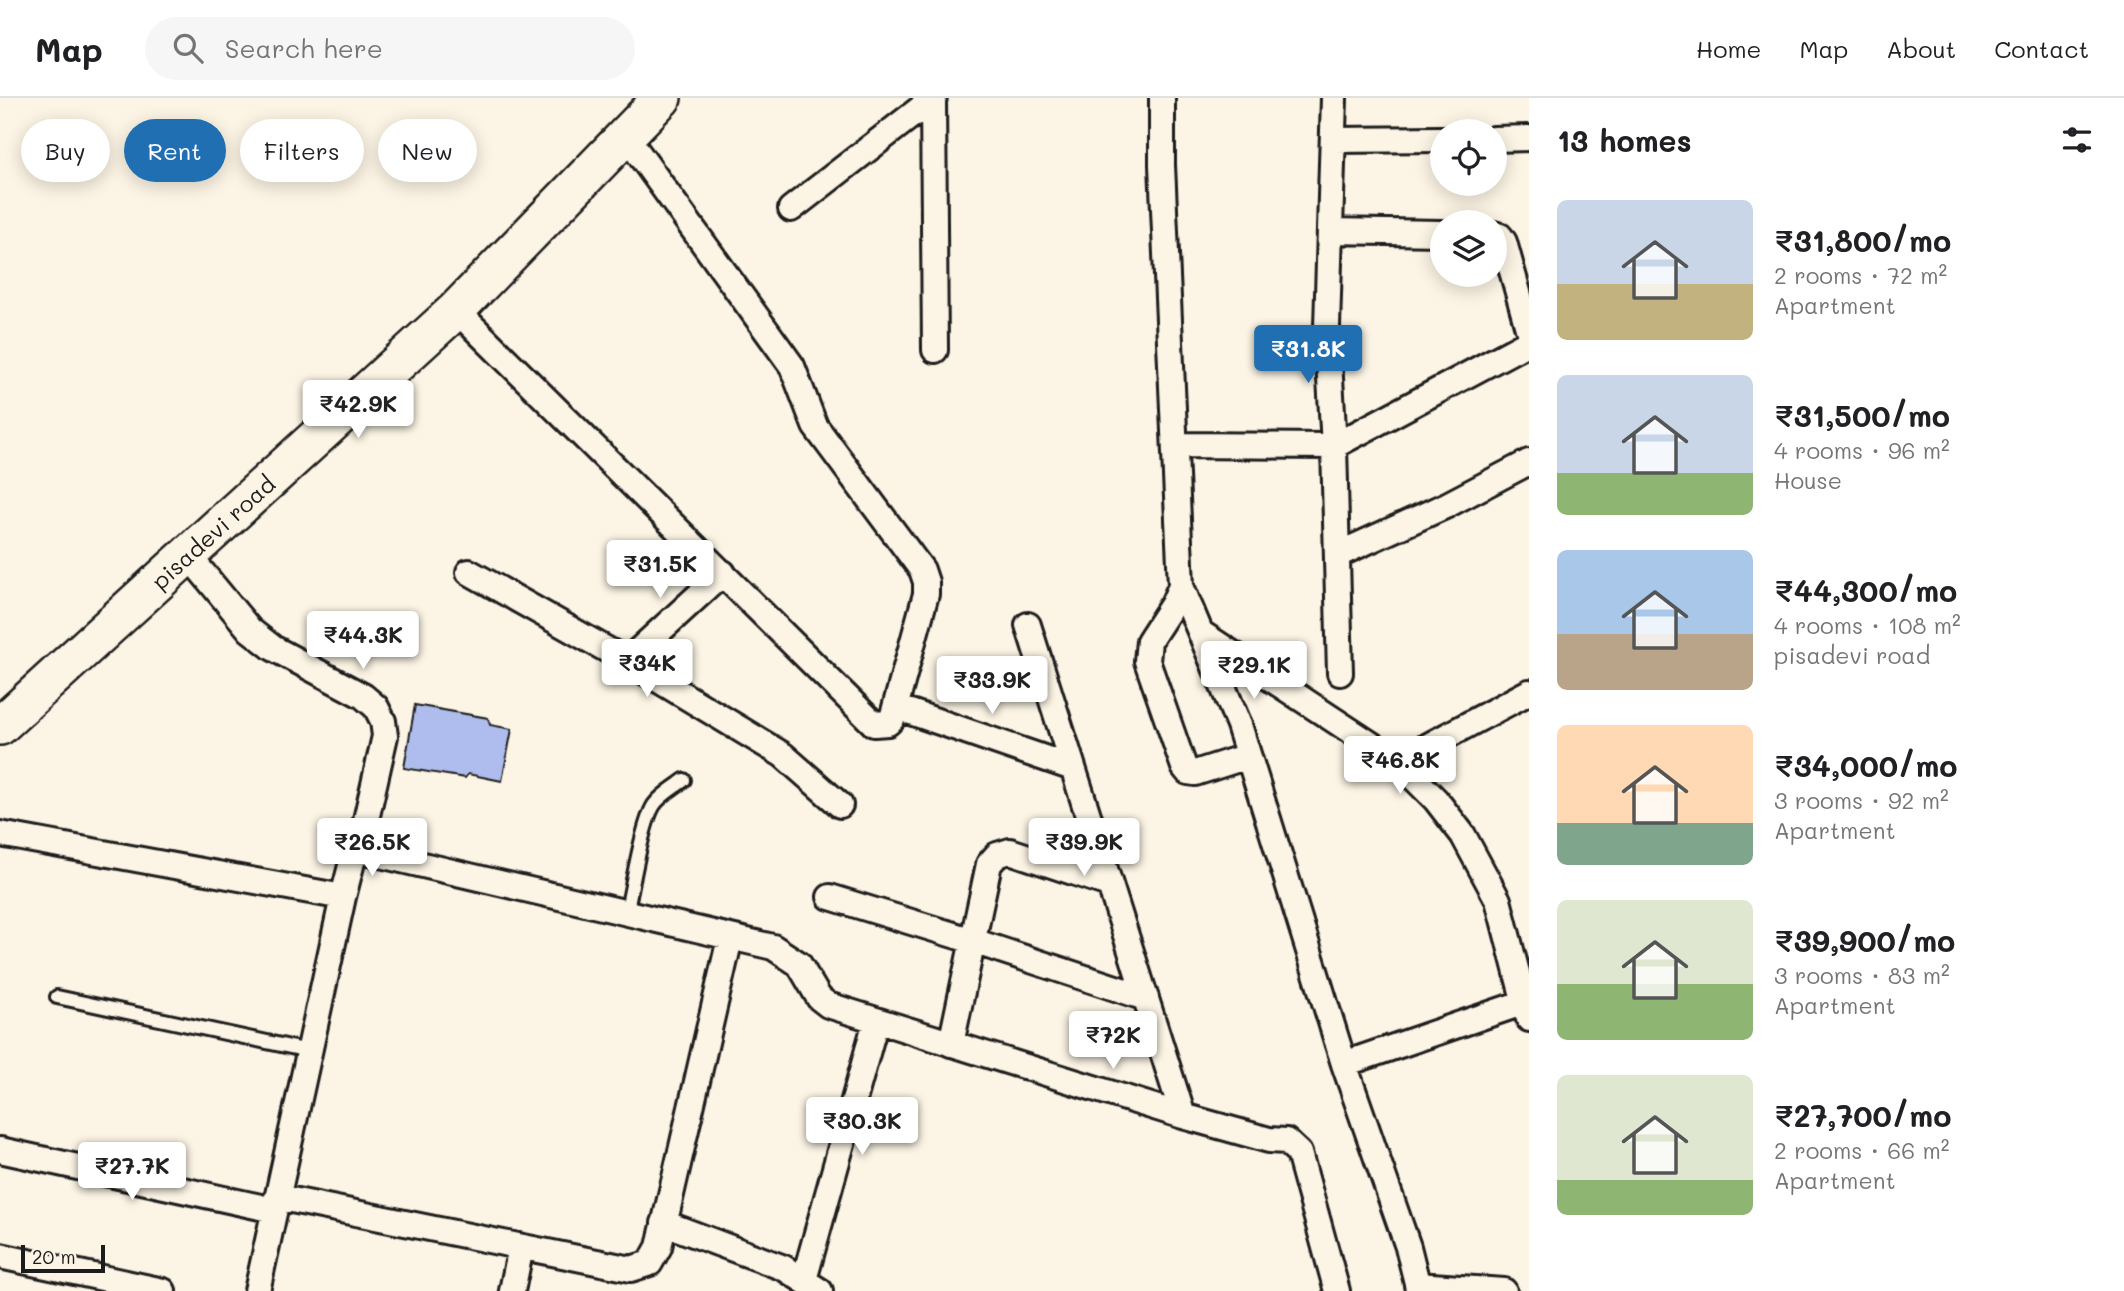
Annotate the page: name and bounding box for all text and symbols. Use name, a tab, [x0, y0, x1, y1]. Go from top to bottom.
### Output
search box	[145, 17, 635, 80]
text: Map	[35, 27, 103, 70]
icon: search	[169, 29, 207, 67]
text: Search here	[225, 31, 383, 65]
text: Home	[1696, 33, 1761, 64]
text: Map	[1799, 33, 1848, 64]
text: About	[1886, 33, 1956, 64]
text: Contact	[1994, 33, 2089, 64]
chip: Buy	[21, 119, 110, 182]
chip: Rent	[124, 119, 226, 182]
chip: Filters	[240, 119, 364, 182]
chip: New	[378, 119, 477, 182]
map controls	[1430, 119, 1507, 287]
button: locate	[1430, 119, 1507, 196]
text: 13 homes	[1557, 120, 1692, 160]
icon: filters	[2058, 121, 2096, 159]
button: layers	[1430, 210, 1507, 287]
text: ₹31,800/mo	[1774, 220, 1951, 260]
icon: home	[1613, 228, 1697, 312]
text: 2 rooms · 72 m²	[1774, 260, 1947, 290]
text: Apartment	[1774, 290, 1896, 320]
pin: ₹31.8K	[1251, 326, 1365, 385]
text: ₹31.8K	[1270, 333, 1346, 363]
pin: ₹42.9K	[301, 380, 415, 440]
text: ₹42.9K	[319, 388, 397, 418]
text: ₹31,500/mo	[1774, 395, 1950, 435]
icon: home	[1613, 403, 1697, 487]
text: 4 rooms · 96 m²	[1774, 435, 1950, 465]
text: House	[1774, 465, 1842, 495]
street label: pisadevi road	[145, 469, 281, 595]
pin: ₹31.5K	[603, 540, 717, 600]
text: ₹31.5K	[623, 548, 697, 578]
text: ₹44,300/mo	[1774, 570, 1957, 610]
icon: home	[1613, 578, 1697, 662]
text: 4 rooms · 108 m²	[1774, 610, 1961, 640]
pin: ₹44.3K	[306, 612, 420, 671]
text: ₹44.3K	[323, 619, 403, 649]
pin: ₹34K	[606, 640, 688, 699]
text: pisadevi road	[1774, 640, 1930, 670]
pin: ₹29.1K	[1197, 642, 1311, 701]
text: ₹34K	[618, 647, 676, 677]
text: ₹29.1K	[1217, 649, 1291, 679]
pin: ₹33.9K	[935, 656, 1049, 716]
text: ₹33.9K	[953, 664, 1031, 694]
pin: ₹46.8K	[1343, 736, 1457, 796]
text: ₹46.8K	[1360, 744, 1440, 774]
text: ₹34,000/mo	[1774, 745, 1958, 785]
icon: home	[1613, 753, 1697, 837]
text: 3 rooms · 92 m²	[1774, 785, 1949, 815]
text: Apartment	[1774, 815, 1896, 845]
pin: ₹26.5K	[315, 818, 429, 878]
pin: ₹39.9K	[1027, 818, 1141, 878]
text: ₹26.5K	[333, 826, 411, 856]
text: ₹39.9K	[1045, 826, 1123, 856]
text: ₹39,900/mo	[1774, 920, 1955, 960]
icon: home	[1613, 928, 1697, 1012]
text: 3 rooms · 83 m²	[1774, 960, 1950, 990]
text: Apartment	[1774, 990, 1896, 1020]
pin: ₹72K	[1072, 1012, 1154, 1071]
text: ₹72K	[1085, 1019, 1141, 1049]
text: ₹27,700/mo	[1774, 1095, 1951, 1135]
pin: ₹30.3K	[805, 1098, 919, 1157]
icon: home	[1613, 1103, 1697, 1187]
text: ₹30.3K	[822, 1105, 902, 1135]
text: 2 rooms · 66 m²	[1774, 1135, 1949, 1165]
pin: ₹27.7K	[75, 1142, 189, 1202]
text: ₹27.7K	[94, 1150, 170, 1180]
text: Apartment	[1774, 1165, 1896, 1195]
scale bar	[21, 1242, 105, 1274]
text: 20 m	[32, 1244, 76, 1269]

